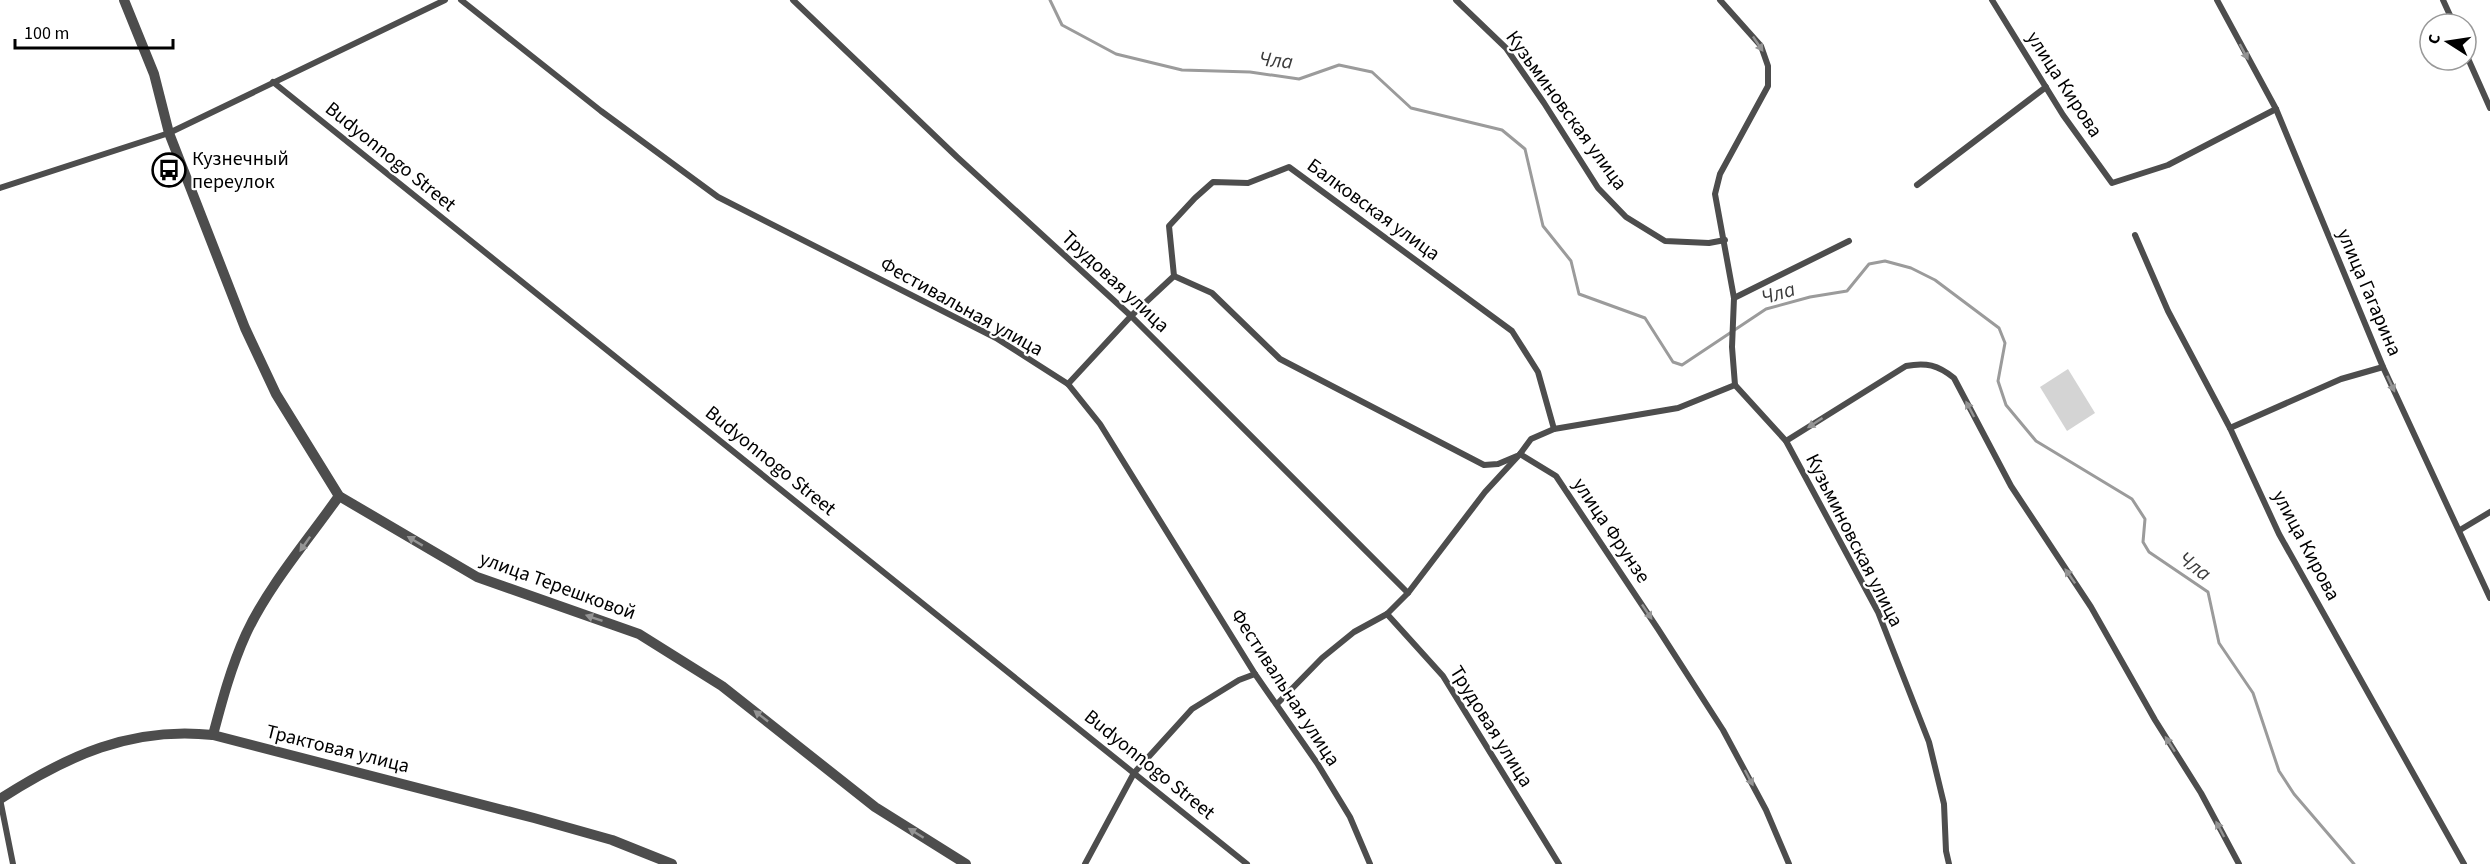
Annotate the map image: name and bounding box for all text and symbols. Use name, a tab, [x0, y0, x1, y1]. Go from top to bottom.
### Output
scale bar	[15, 12, 172, 50]
north arrow	[2418, 12, 2478, 72]
text: 100 m	[24, 21, 69, 46]
street label: Кузьминовская улица	[1499, 25, 1634, 196]
street label: улица Кирова	[2019, 26, 2109, 143]
text: С	[2423, 32, 2446, 46]
one-way arrow	[1752, 36, 1764, 52]
water label: Чла	[1257, 43, 1295, 77]
one-way arrow	[2239, 44, 2249, 61]
street label: Budyonnogo Street	[319, 95, 462, 219]
place label: Кузнечный переулок	[192, 145, 289, 196]
bus stop icon: Кузнечный переулок	[151, 152, 187, 188]
street label: Балковская улица	[1301, 152, 1446, 268]
street label: Трудовая улица	[1055, 224, 1176, 339]
street label: улица Гагарина	[2330, 224, 2409, 360]
street label: Фестивальная улица	[875, 250, 1048, 363]
water label: Чла	[1757, 274, 1799, 312]
one-way arrow	[2386, 375, 2395, 392]
street label: Budyonnogo Street	[699, 399, 842, 523]
one-way arrow	[1965, 401, 1975, 418]
one-way arrow	[1808, 417, 1824, 429]
street label: Кузьминовская улица	[1798, 449, 1910, 632]
street label: улица Фрунзе	[1566, 472, 1657, 589]
street label: улица Кирова	[2265, 485, 2347, 606]
one-way arrow	[299, 535, 311, 551]
one-way arrow	[407, 536, 423, 547]
water label: Чла	[2172, 544, 2218, 588]
street label: улица Терешковой	[476, 545, 640, 627]
one-way arrow	[2064, 569, 2076, 585]
street label: Фестивальная улица	[1224, 603, 1347, 772]
one-way arrow	[1641, 604, 1652, 620]
one-way arrow	[585, 613, 603, 623]
street label: Трудовая улица	[1443, 660, 1540, 793]
street label: Budyonnogo Street	[1078, 703, 1221, 827]
one-way arrow	[753, 711, 768, 723]
street label: Трактовая улица	[263, 718, 412, 780]
one-way arrow	[2164, 736, 2175, 752]
one-way arrow	[1744, 770, 1754, 787]
one-way arrow	[2215, 820, 2225, 837]
one-way arrow	[908, 827, 925, 838]

